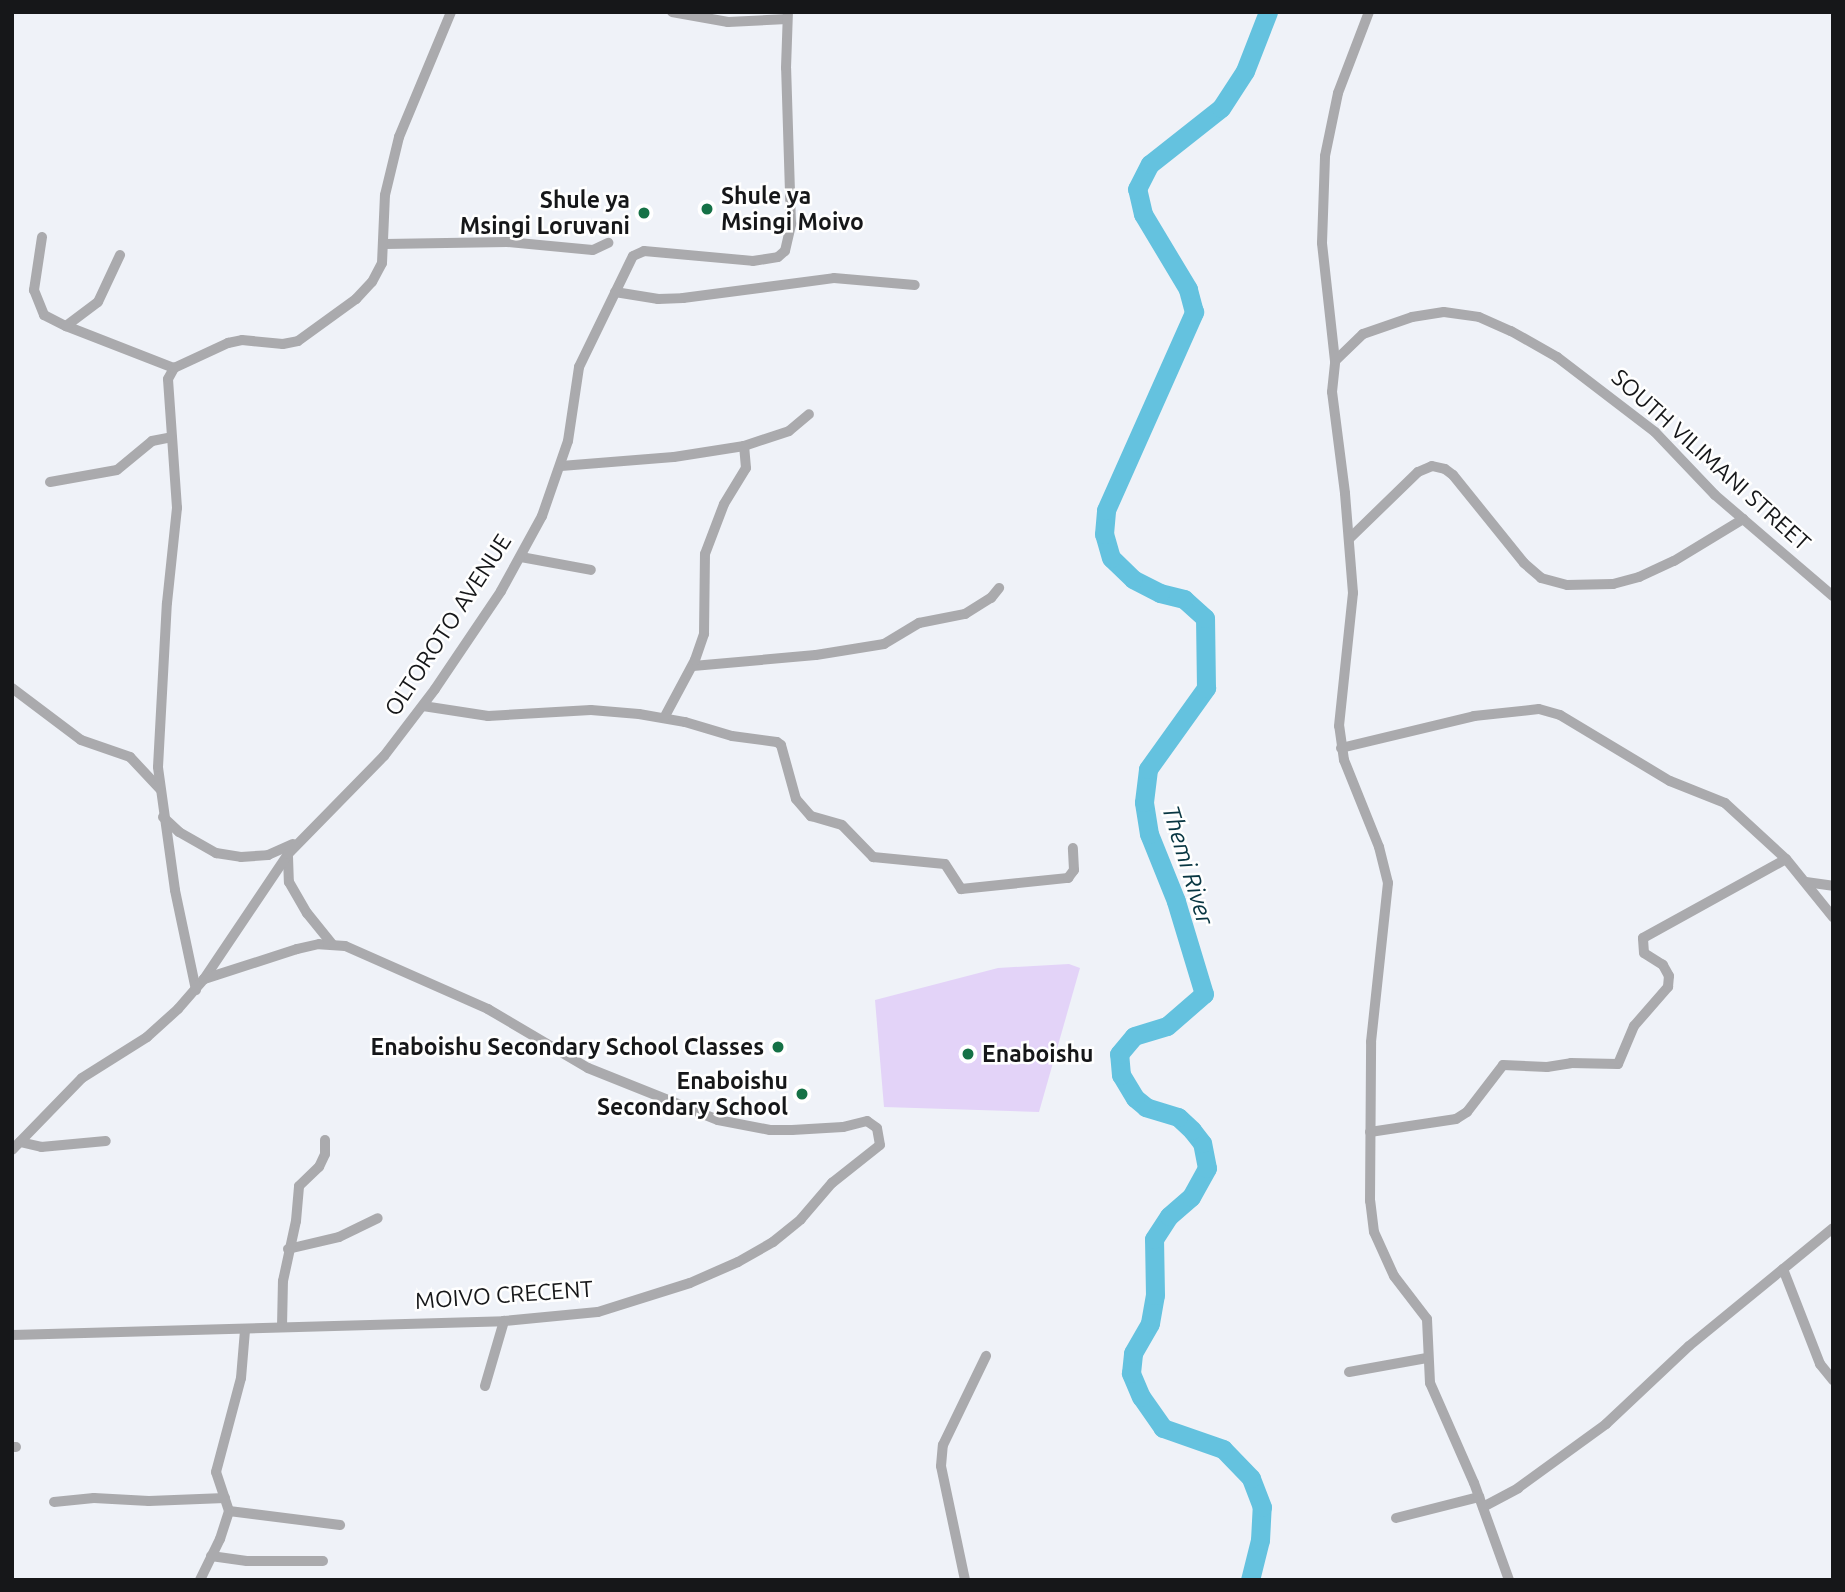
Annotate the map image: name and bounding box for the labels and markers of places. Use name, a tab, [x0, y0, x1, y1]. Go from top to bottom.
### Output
place label: Shule ya Msingi Moivo	[721, 182, 864, 236]
place label: Shule ya Msingi Loruvani	[460, 186, 630, 240]
marker: Shule ya Msingi Moivo	[699, 201, 715, 217]
marker: Shule ya Msingi Loruvani	[636, 205, 652, 221]
place label: Enaboishu Secondary School Classes	[370, 1033, 764, 1061]
marker: Enaboishu Secondary School Classes	[770, 1039, 786, 1055]
place label: Enaboishu	[982, 1040, 1093, 1068]
marker: Enaboishu	[960, 1046, 976, 1062]
place label: Enaboishu Secondary School	[597, 1067, 788, 1121]
marker: Enaboishu Secondary School	[794, 1086, 810, 1102]

